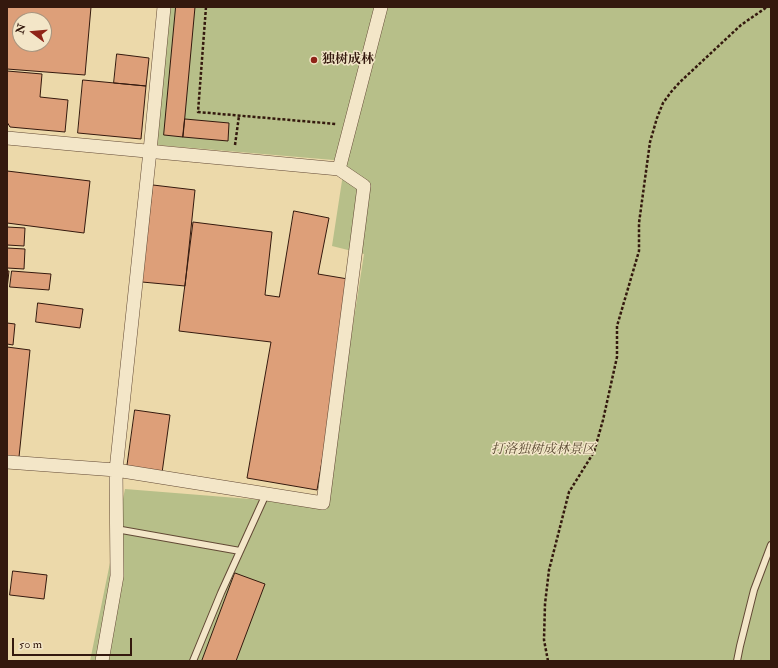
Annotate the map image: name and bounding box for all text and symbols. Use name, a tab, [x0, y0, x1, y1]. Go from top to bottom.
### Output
north arrow	[12, 12, 52, 52]
text: N	[13, 22, 29, 35]
place label: 独树成林	[322, 52, 374, 68]
marker: 独树成林	[309, 55, 319, 65]
park label: 打洛独树成林景区	[491, 442, 595, 458]
scale bar	[14, 630, 134, 656]
text: 50 m	[19, 637, 42, 652]

